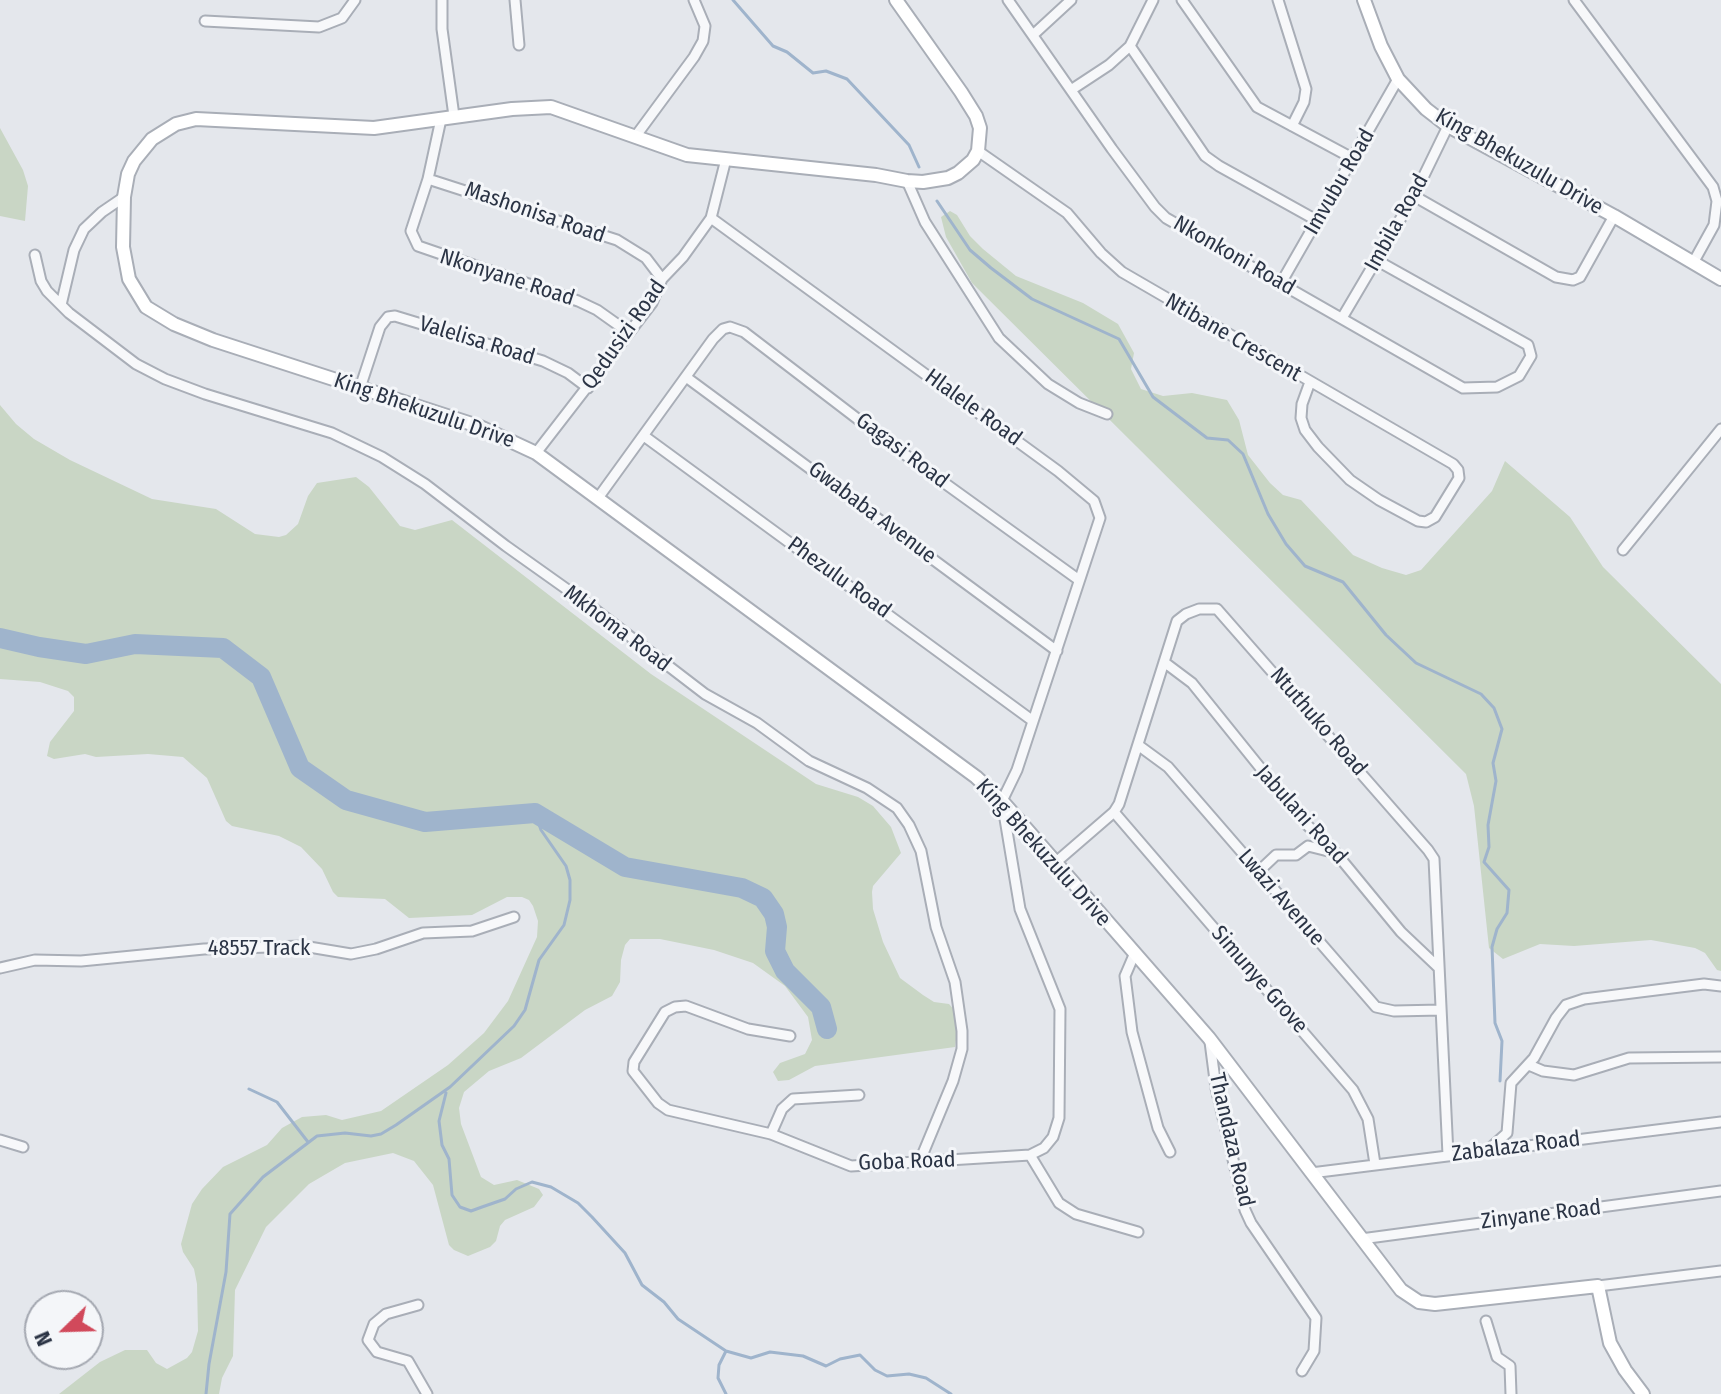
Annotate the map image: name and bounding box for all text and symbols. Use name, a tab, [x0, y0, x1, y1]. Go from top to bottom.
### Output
street label: King Bhekuzulu Drive	[1430, 103, 1608, 221]
street label: Imvubu Road	[1299, 124, 1381, 240]
street label: Imbila Road	[1359, 170, 1435, 276]
street label: Mashonisa Road	[461, 177, 609, 249]
street label: Nkonkoni Road	[1168, 211, 1300, 301]
street label: Nkonyane Road	[436, 244, 578, 312]
street label: Qedusizi Road	[576, 275, 672, 395]
street label: Ntibane Crescent	[1160, 288, 1306, 388]
street label: Valelisa Road	[416, 311, 538, 371]
street label: Hlalele Road	[919, 364, 1027, 452]
street label: King Bhekuzulu Drive	[330, 368, 518, 454]
street label: Gagasi Road	[850, 408, 954, 494]
street label: Gwababa Avenue	[803, 456, 941, 570]
street label: Phezulu Road	[782, 532, 896, 624]
street label: Mkhoma Road	[558, 580, 676, 678]
street label: Ntuthuko Road	[1264, 662, 1372, 782]
street label: Jabulani Road	[1250, 760, 1352, 870]
street label: King Bhekuzulu Drive	[970, 774, 1116, 932]
street label: Lwazi Avenue	[1232, 844, 1330, 952]
street label: Simunye Grove	[1205, 921, 1313, 1039]
street label: 48557 Track	[208, 936, 310, 962]
street label: Thandaza Road	[1203, 1070, 1259, 1210]
street label: Zabalaza Road	[1450, 1126, 1582, 1168]
street label: Goba Road	[858, 1147, 956, 1177]
street label: Zinyane Road	[1479, 1195, 1603, 1235]
north arrow	[24, 1290, 104, 1370]
text: N	[28, 1327, 58, 1350]

